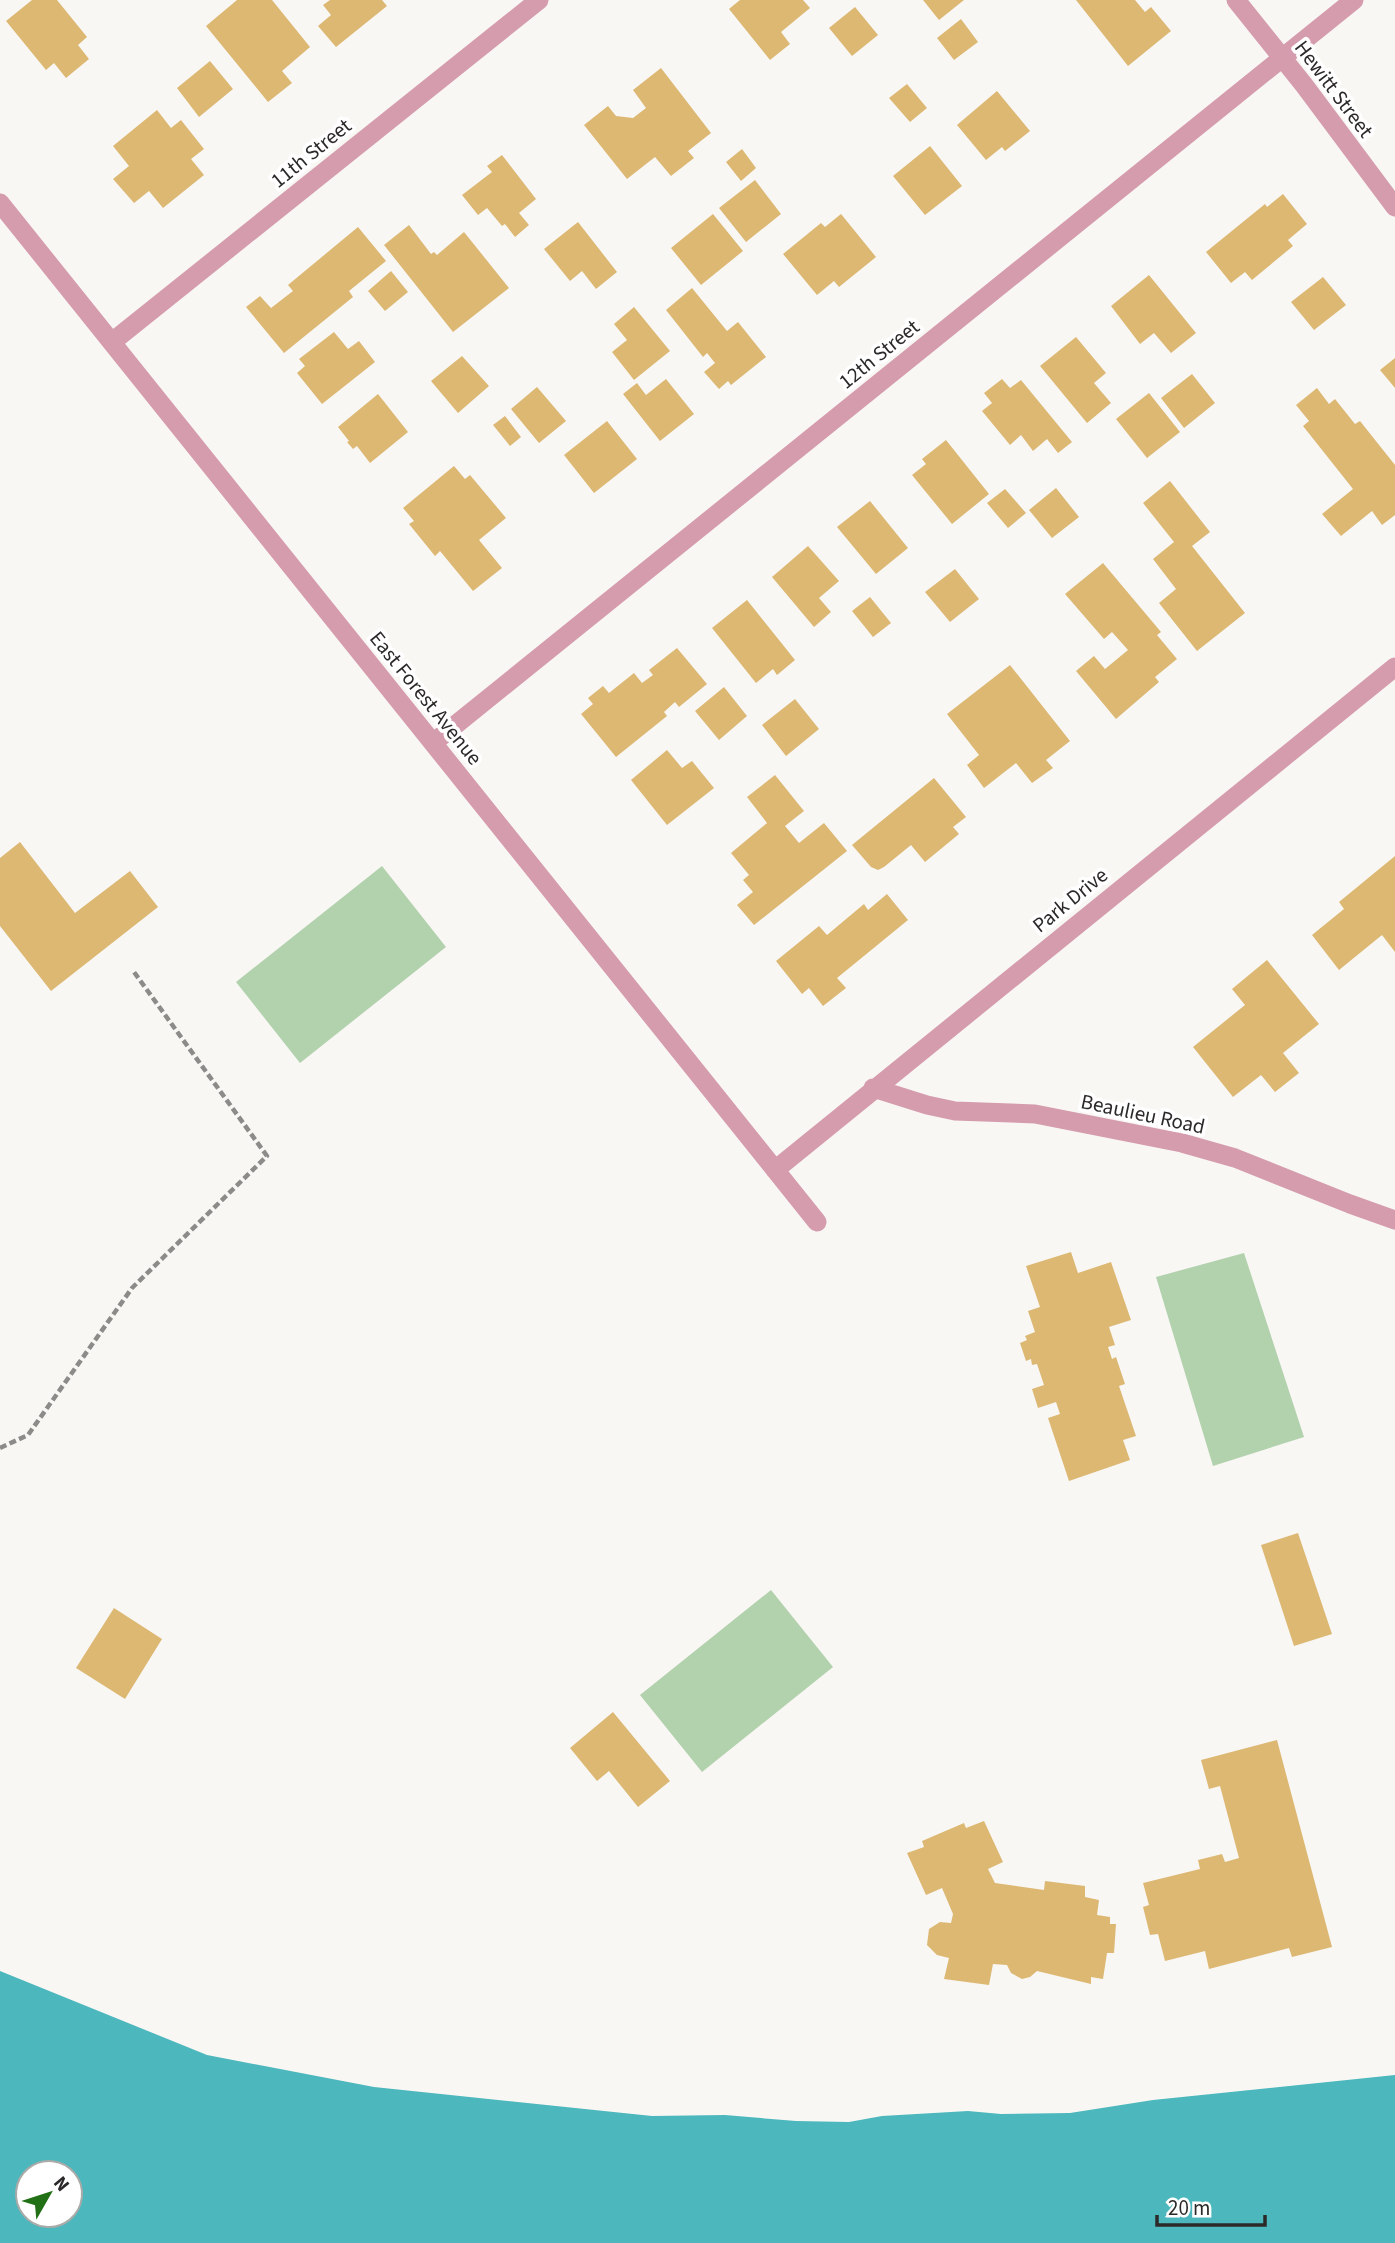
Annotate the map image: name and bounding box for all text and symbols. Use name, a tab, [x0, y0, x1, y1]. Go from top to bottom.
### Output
street label: Hewitt Street	[1287, 34, 1381, 144]
street label: 11th Street	[264, 111, 358, 195]
street label: 12th Street	[832, 312, 926, 396]
street label: East Forest Avenue	[363, 625, 489, 771]
street label: Park Drive	[1026, 860, 1114, 940]
street label: Beaulieu Road	[1078, 1086, 1208, 1142]
north arrow	[14, 2159, 84, 2229]
text: N	[47, 2171, 76, 2198]
scale bar	[1157, 2184, 1266, 2228]
text: 20 m	[1168, 2193, 1210, 2223]

